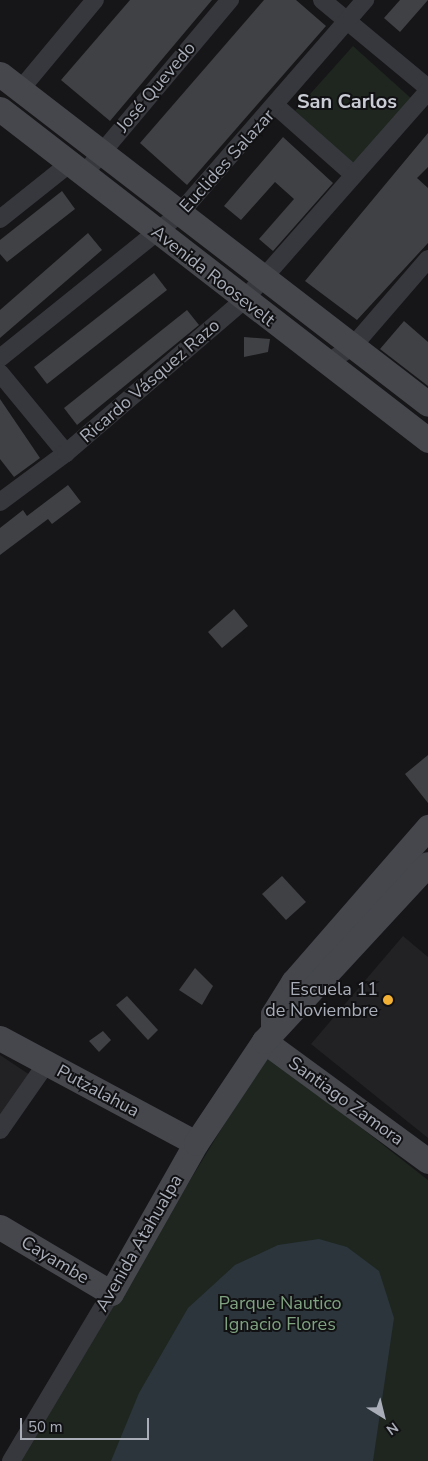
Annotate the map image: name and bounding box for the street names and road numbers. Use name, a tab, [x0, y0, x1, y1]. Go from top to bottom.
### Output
street label: José Quevedo	[112, 37, 200, 137]
street label: Euclides Salazar	[175, 105, 279, 217]
street label: Avenida Roosevelt	[147, 221, 279, 331]
street label: Ricardo Vásquez Razo	[76, 315, 224, 447]
street label: Santiago Zamora	[284, 1052, 408, 1150]
street label: Putzalahua	[53, 1060, 143, 1122]
street label: Avenida Atahualpa	[91, 1171, 187, 1315]
street label: Cayambe	[17, 1231, 93, 1289]

